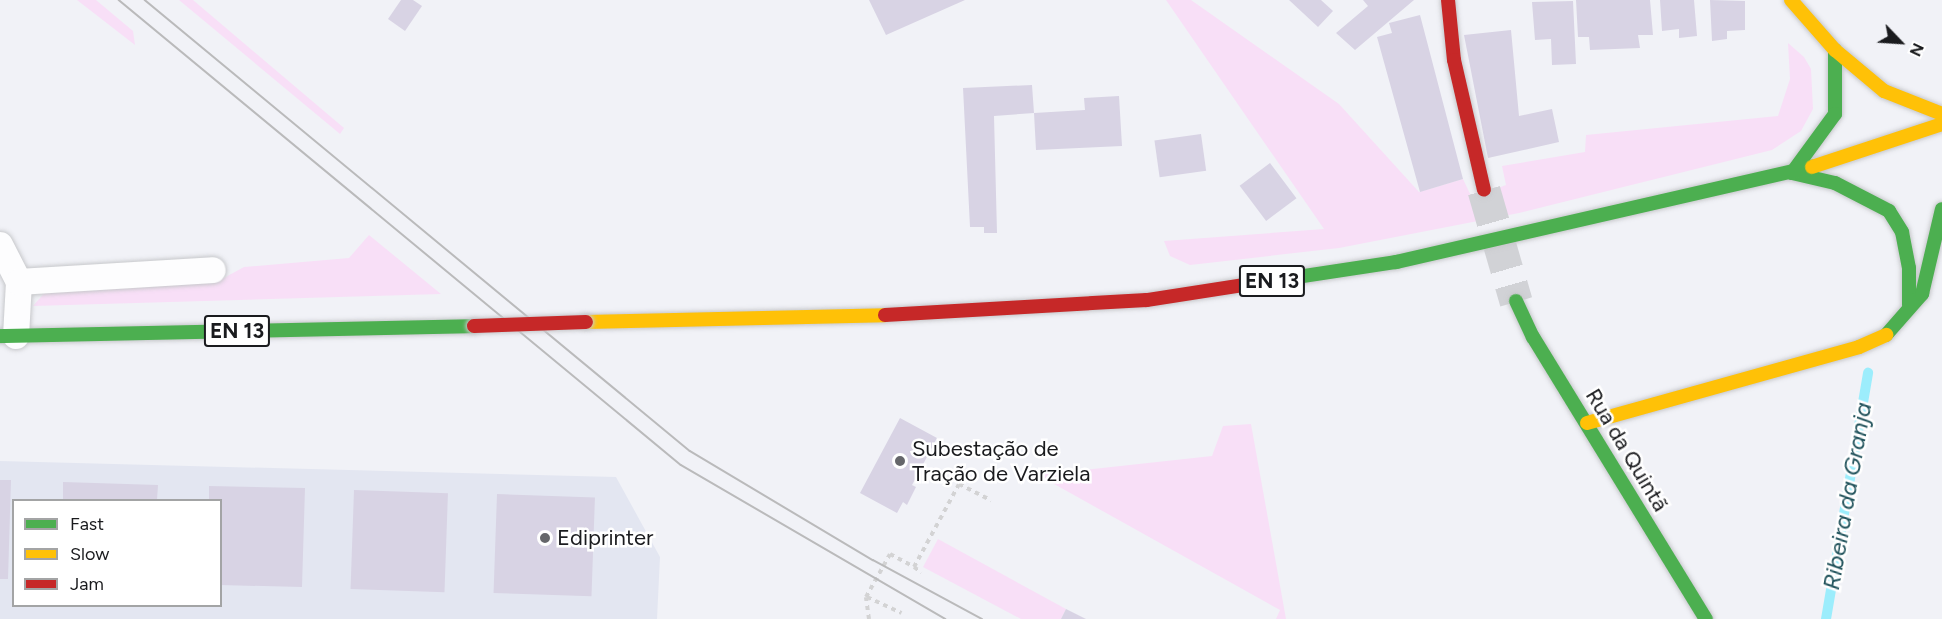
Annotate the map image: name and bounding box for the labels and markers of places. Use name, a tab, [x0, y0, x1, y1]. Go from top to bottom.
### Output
place label: Subestação de Tração de Varziela	[912, 435, 1090, 487]
marker: Subestação de Tração de Varziela	[893, 454, 907, 468]
place label: Ediprinter	[557, 525, 654, 551]
marker: Ediprinter	[538, 531, 552, 545]

